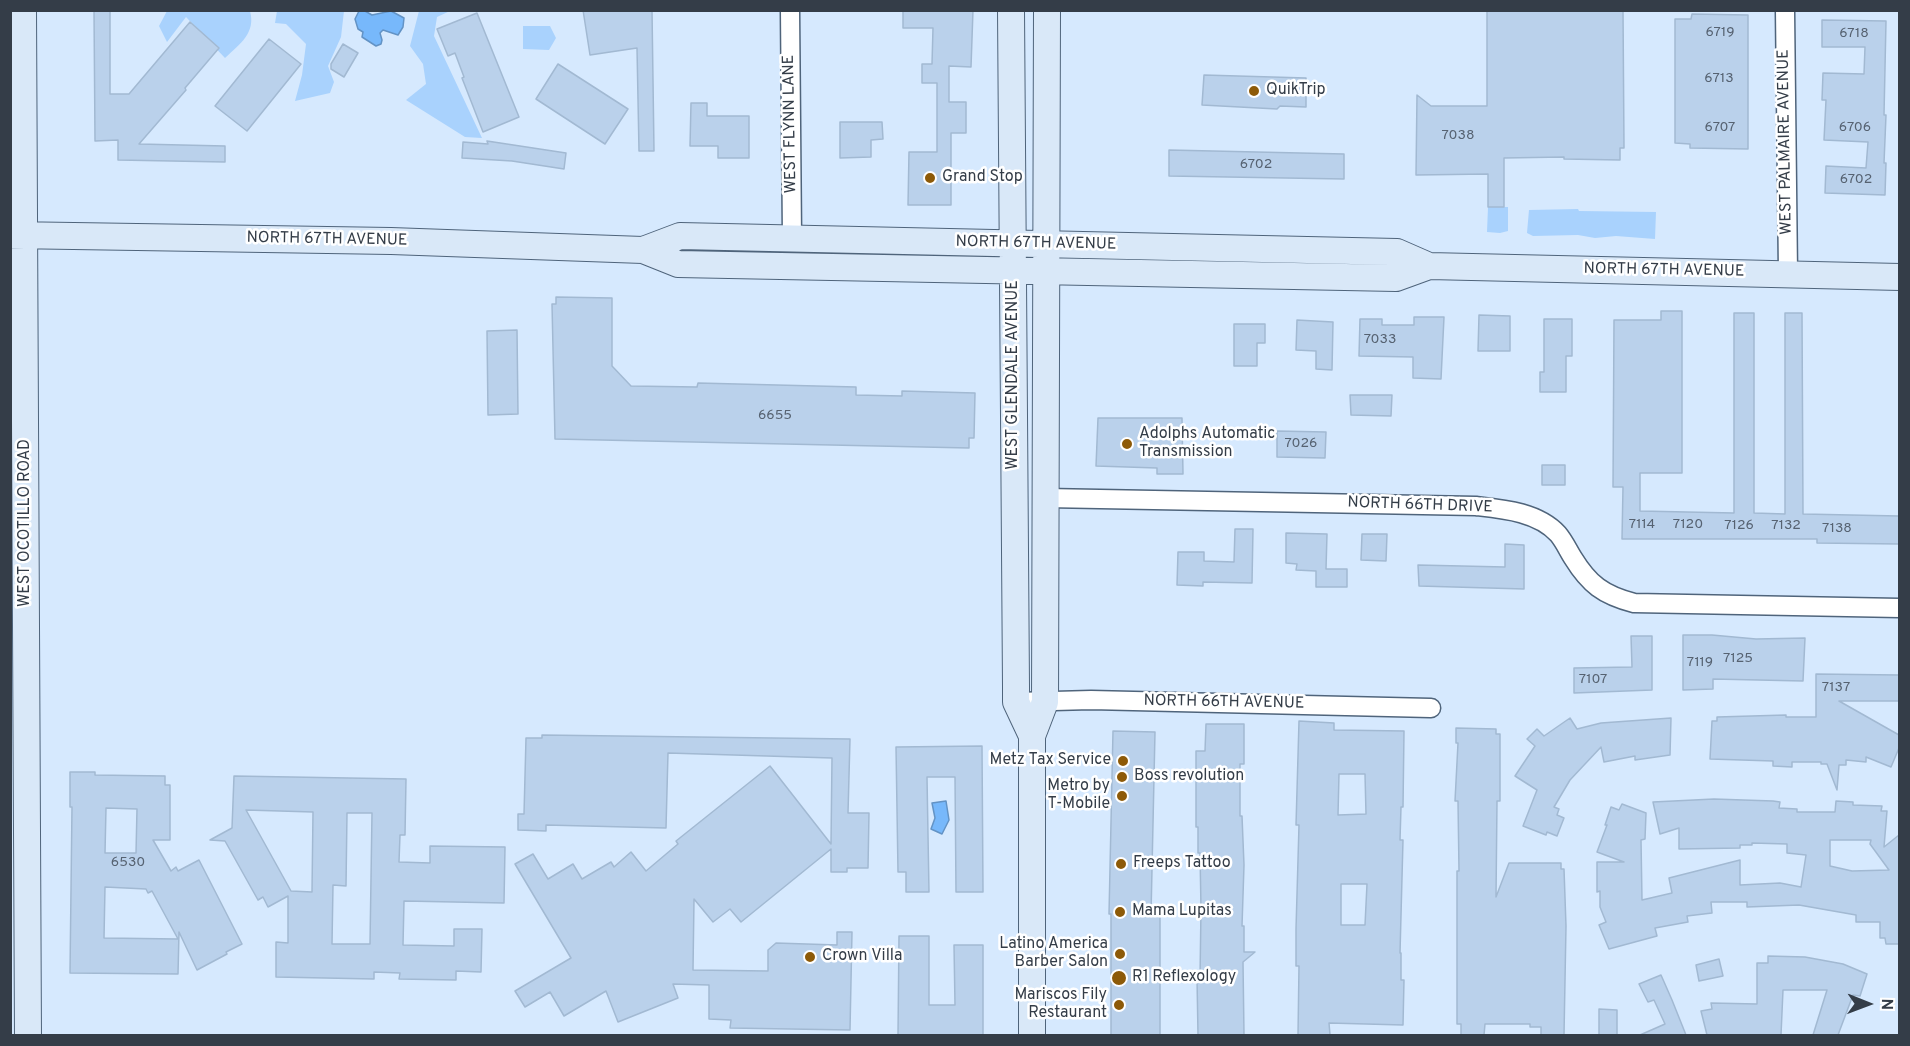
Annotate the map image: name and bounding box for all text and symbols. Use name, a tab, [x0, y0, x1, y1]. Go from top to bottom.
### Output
house number: 6719	[1705, 25, 1735, 41]
house number: 6718	[1839, 26, 1869, 42]
street label: WEST PALMAIRE AVENUE	[1775, 49, 1797, 235]
street label: WEST FLYNN LANE	[780, 55, 802, 193]
house number: 6713	[1704, 71, 1734, 87]
place label: QuikTrip	[1266, 81, 1326, 101]
marker: QuikTrip	[1247, 84, 1261, 98]
house number: 6707	[1705, 120, 1735, 136]
house number: 6706	[1839, 120, 1871, 136]
house number: 7038	[1442, 128, 1474, 144]
house number: 6702	[1240, 157, 1272, 173]
place label: Grand Stop	[942, 168, 1023, 188]
marker: Grand Stop	[923, 171, 937, 185]
house number: 6702	[1840, 172, 1872, 188]
street label: NORTH 67TH AVENUE	[246, 229, 408, 251]
street label: NORTH 67TH AVENUE	[955, 233, 1117, 255]
street label: NORTH 67TH AVENUE	[1583, 260, 1745, 282]
street label: WEST GLENDALE AVENUE	[1004, 280, 1024, 470]
house number: 7033	[1364, 332, 1396, 348]
house number: 6655	[758, 408, 792, 424]
place label: Adolphs Automatic Transmission	[1139, 425, 1275, 463]
house number: 7026	[1285, 436, 1317, 452]
marker: Adolphs Automatic Transmission	[1120, 437, 1134, 451]
street label: WEST OCOTILLO ROAD	[16, 439, 36, 607]
street label: NORTH 66TH DRIVE	[1347, 494, 1493, 518]
house number: 7114	[1629, 517, 1655, 533]
house number: 7120	[1673, 517, 1703, 533]
house number: 7126	[1724, 518, 1754, 534]
house number: 7132	[1771, 518, 1801, 534]
house number: 7138	[1822, 521, 1852, 537]
house number: 7125	[1723, 651, 1753, 667]
house number: 7119	[1687, 655, 1713, 671]
house number: 7107	[1579, 672, 1607, 688]
house number: 7137	[1822, 680, 1850, 696]
street label: NORTH 66TH AVENUE	[1143, 692, 1305, 714]
place label: Metz Tax Service	[990, 751, 1111, 771]
marker: Metz Tax Service	[1116, 754, 1130, 768]
place label: Boss revolution	[1134, 767, 1244, 787]
marker: Boss revolution	[1115, 770, 1129, 784]
place label: Metro by T-Mobile	[1047, 777, 1110, 815]
marker: Metro by T-Mobile	[1115, 789, 1129, 803]
place label: Freeps Tattoo	[1133, 854, 1231, 874]
house number: 6530	[111, 855, 145, 871]
marker: Freeps Tattoo	[1114, 857, 1128, 871]
place label: Mama Lupitas	[1132, 902, 1232, 922]
marker: Mama Lupitas	[1113, 905, 1127, 919]
place label: Latino America Barber Salon	[999, 935, 1108, 973]
place label: Crown Villa	[822, 947, 902, 967]
marker: Latino America Barber Salon	[1113, 947, 1127, 961]
marker: Crown Villa	[803, 950, 817, 964]
place label: R1 Reflexology	[1132, 968, 1236, 988]
marker: R1 Reflexology	[1110, 969, 1128, 987]
north arrow	[1838, 974, 1898, 1034]
place label: Mariscos Fily Restaurant	[1015, 986, 1107, 1024]
marker: Mariscos Fily Restaurant	[1112, 998, 1126, 1012]
text: N	[1876, 998, 1896, 1010]

